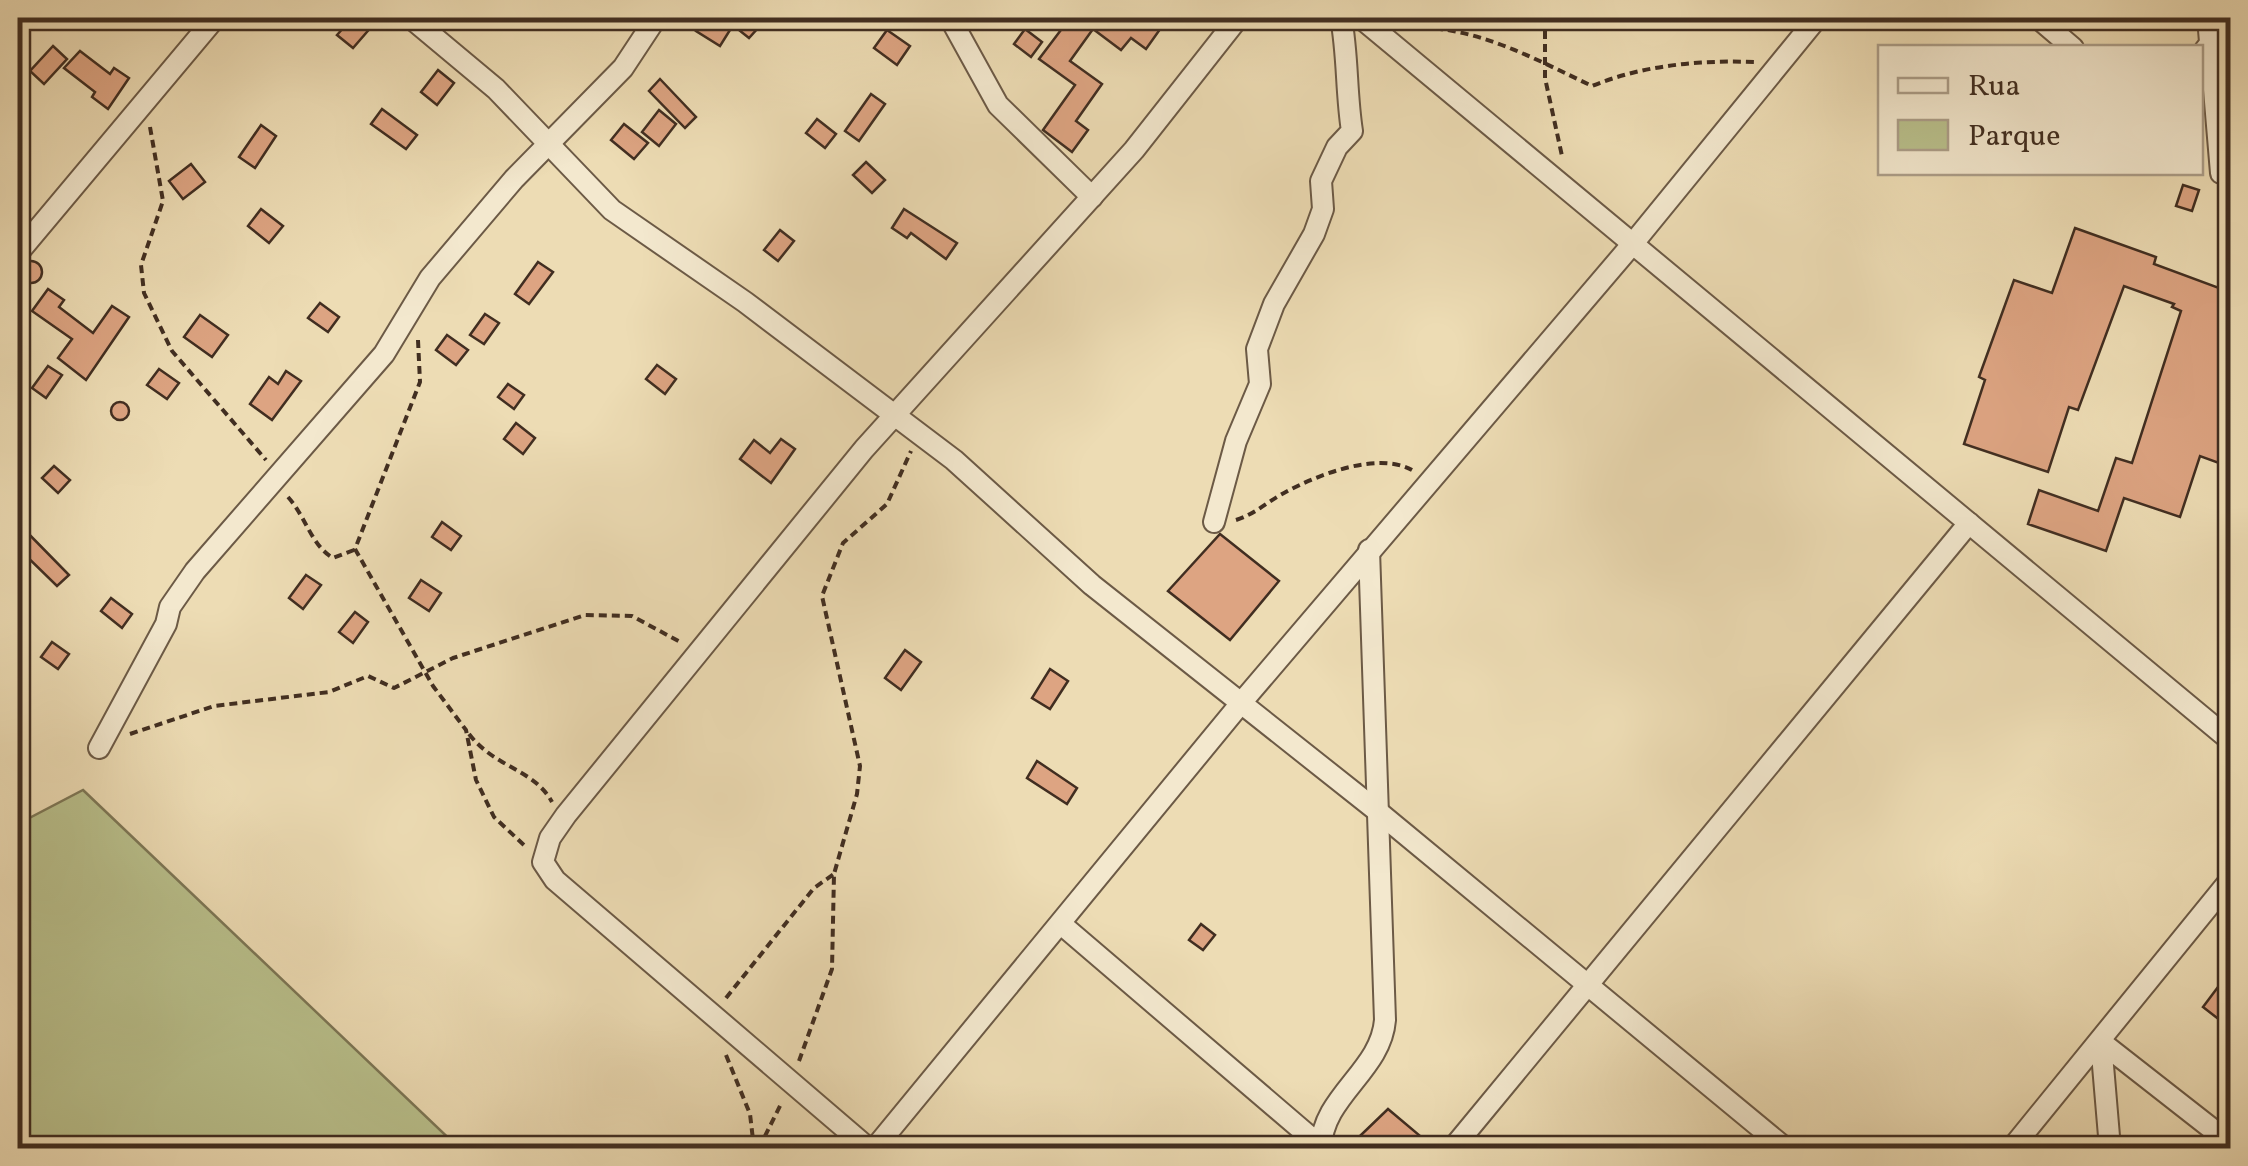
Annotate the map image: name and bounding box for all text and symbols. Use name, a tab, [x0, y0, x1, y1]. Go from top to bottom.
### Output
legend	[1878, 45, 2203, 175]
text: Rua	[1968, 66, 2020, 108]
text: Parque	[1968, 116, 2060, 158]

